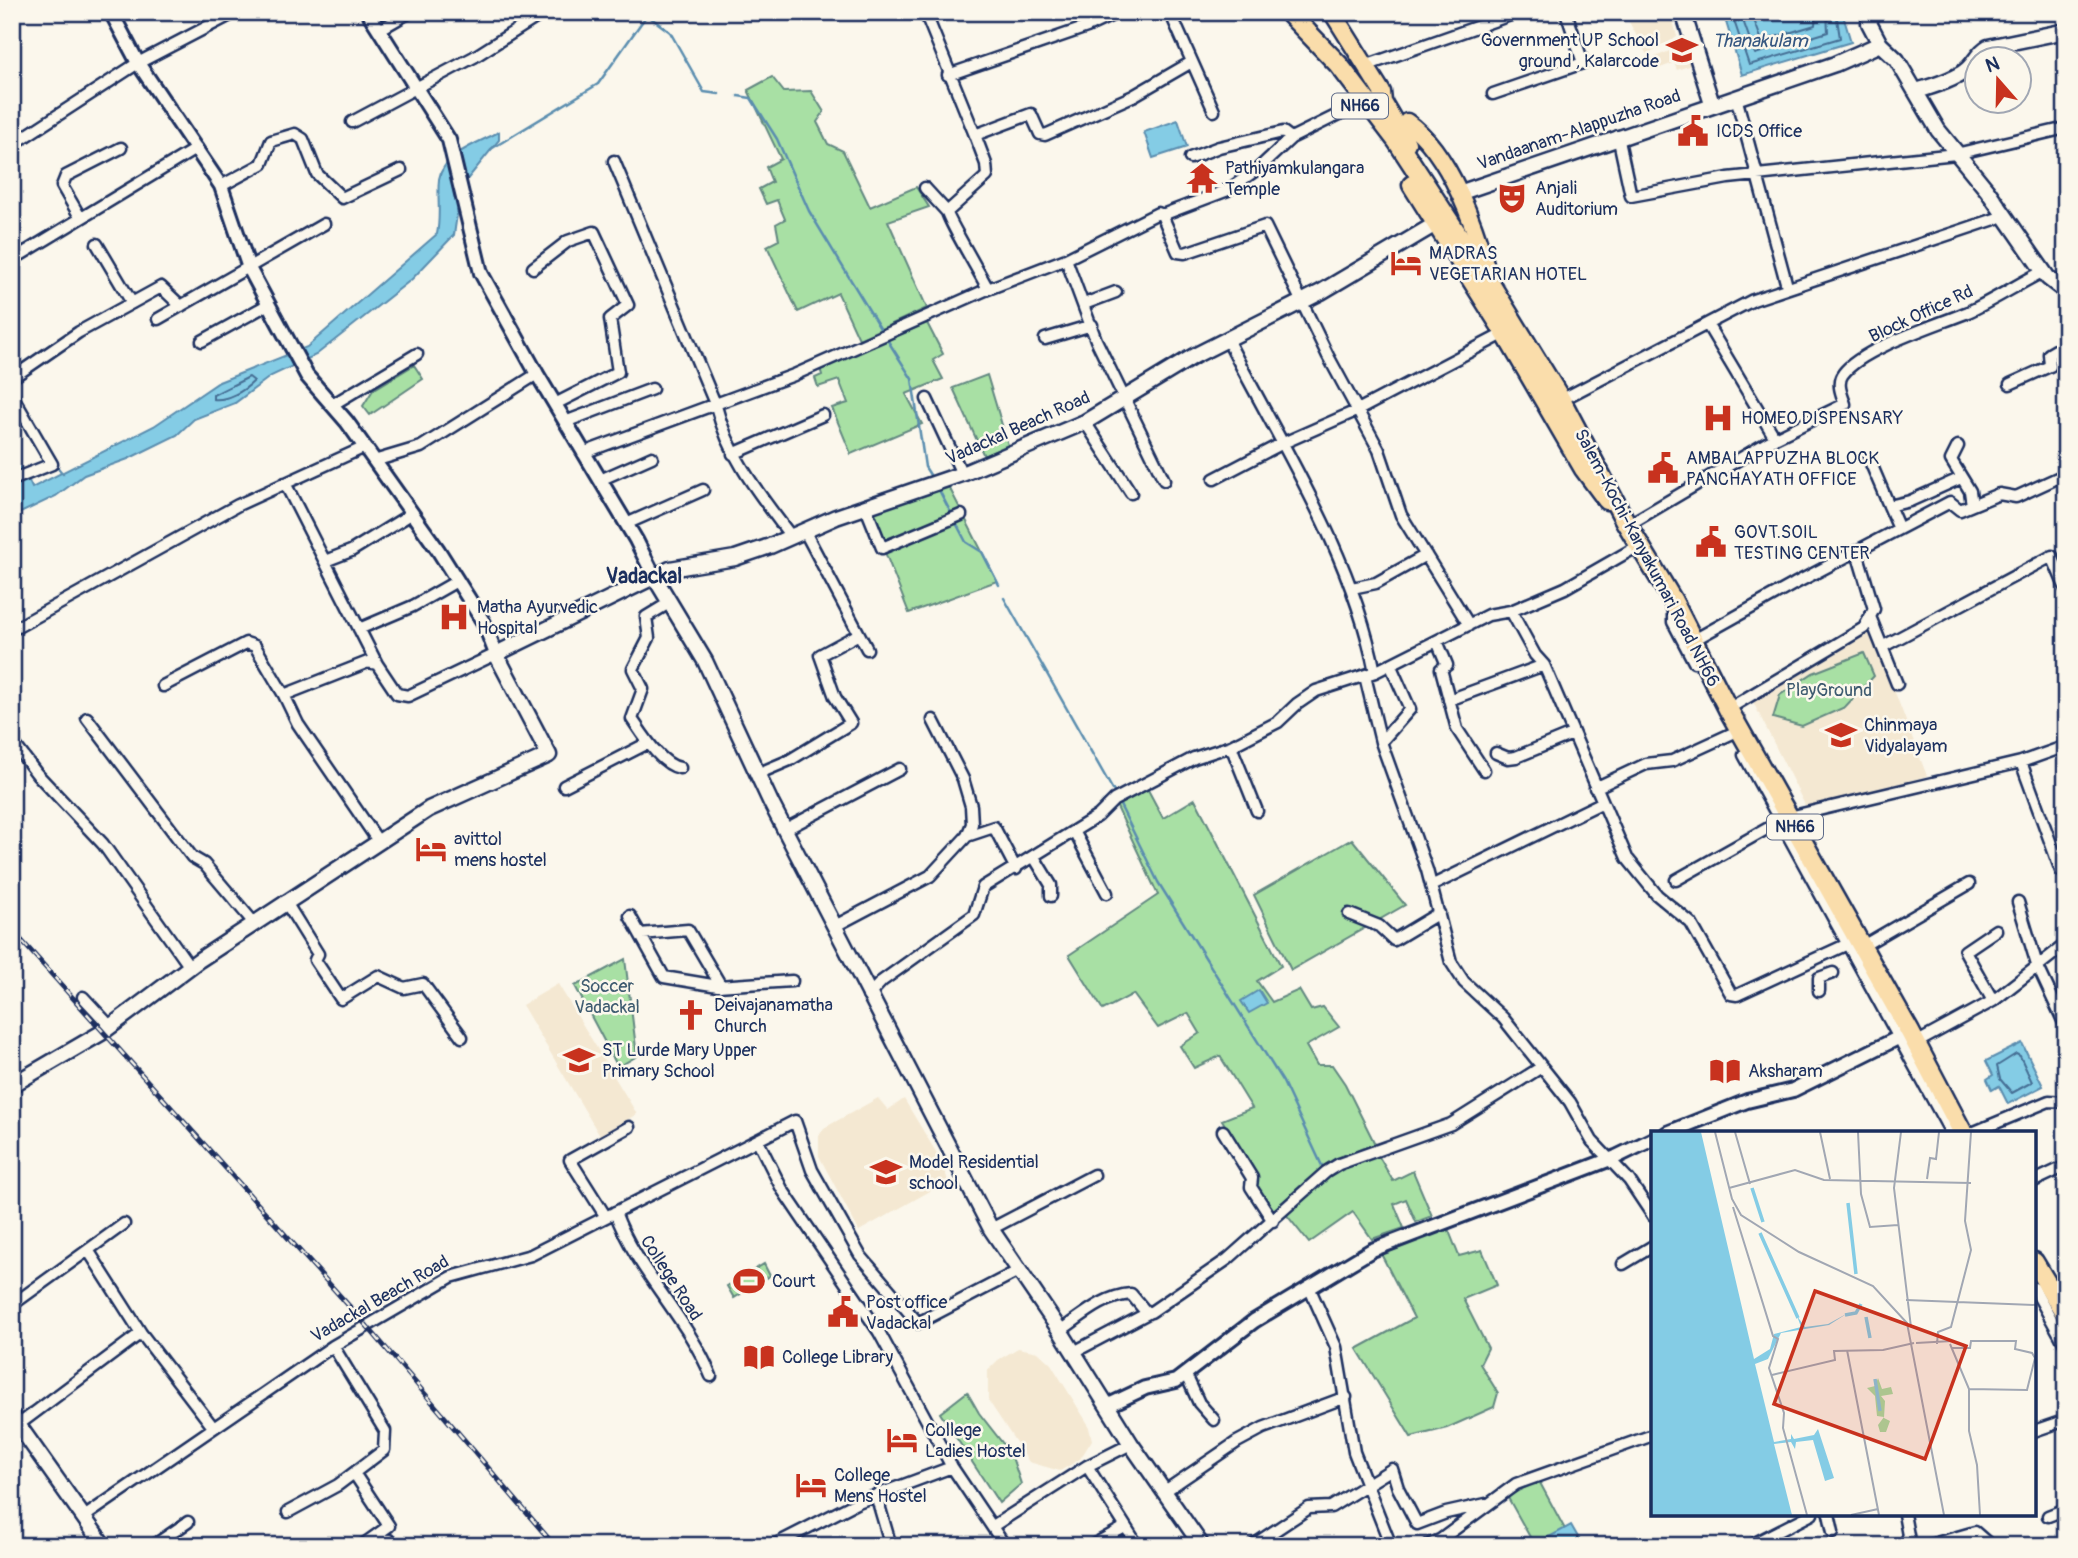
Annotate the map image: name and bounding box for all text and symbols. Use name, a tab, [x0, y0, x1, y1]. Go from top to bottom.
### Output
place label: Government UP School ground , Kalarcode	[1481, 29, 1659, 73]
water label: Thanakulam	[1712, 29, 1809, 53]
school or university icon: Government UP School ground , Kalarcode	[1665, 33, 1699, 67]
north arrow	[1962, 46, 2032, 116]
text: N	[1982, 51, 2003, 78]
street label: Vandaanam-Alappuzha Road	[1474, 84, 1684, 176]
road number: NH66	[1332, 94, 1388, 118]
public building icon: ICDS Office	[1676, 114, 1710, 148]
place label: ICDS Office	[1716, 120, 1802, 143]
place label: Pathiyamkulangara Temple	[1225, 157, 1364, 201]
temple icon: Pathiyamkulangara Temple	[1185, 161, 1219, 195]
place label: Anjali Auditorium	[1535, 177, 1618, 221]
theatre icon: Anjali Auditorium	[1495, 181, 1529, 215]
place label: MADRAS VEGETARIAN HOTEL	[1429, 242, 1587, 286]
hotel icon: MADRAS VEGETARIAN HOTEL	[1389, 246, 1423, 280]
street label: Block Office Rd	[1865, 280, 1977, 348]
street label: Vadackal Beach Road	[942, 386, 1094, 470]
hospital icon: HOMEO DISPENSARY	[1701, 401, 1735, 435]
place label: HOMEO DISPENSARY	[1741, 407, 1904, 430]
street label: Salem-Kochi-Kanyakumari Road NH66	[1569, 425, 1725, 691]
place label: AMBALAPPUZHA BLOCK PANCHAYATH OFFICE	[1686, 447, 1879, 491]
public building icon: AMBALAPPUZHA BLOCK PANCHAYATH OFFICE	[1646, 451, 1680, 485]
place label: GOVT.SOIL TESTING CENTER	[1734, 521, 1870, 565]
public building icon: GOVT.SOIL TESTING CENTER	[1694, 525, 1728, 559]
district label: Vadackal	[606, 563, 682, 590]
place label: Matha Ayurvedic Hospital	[477, 596, 598, 640]
hospital icon: Matha Ayurvedic Hospital	[437, 600, 471, 634]
park label: PlayGround	[1786, 679, 1872, 702]
place label: Chinmaya Vidyalayam	[1864, 714, 1948, 758]
school or university icon: Chinmaya Vidyalayam	[1824, 718, 1858, 752]
road number: NH66	[1767, 814, 1823, 840]
place label: avittol mens hostel	[454, 828, 547, 872]
hotel icon: avittol mens hostel	[414, 832, 448, 866]
park label: Soccer Vadackal	[574, 975, 640, 1019]
place label: Deivajanamatha Church	[714, 994, 833, 1038]
church icon: Deivajanamatha Church	[674, 998, 708, 1032]
place label: ST Lurde Mary Upper Primary School	[602, 1039, 758, 1083]
school or university icon: ST Lurde Mary Upper Primary School	[562, 1043, 596, 1077]
library icon: Aksharam	[1708, 1054, 1742, 1088]
place label: Aksharam	[1748, 1060, 1823, 1083]
inset map	[1651, 1131, 2036, 1516]
place label: Model Residential school	[909, 1151, 1039, 1195]
school or university icon: Model Residential school	[869, 1155, 903, 1189]
street label: College Road	[635, 1231, 707, 1325]
street label: Vadackal Beach Road	[307, 1250, 453, 1348]
sports icon: Court	[732, 1264, 766, 1298]
place label: Court	[772, 1270, 816, 1293]
place label: Post office Vadackal	[866, 1291, 948, 1335]
public building icon: Post office Vadackal	[826, 1295, 860, 1329]
library icon: College Library	[742, 1340, 776, 1374]
place label: College Library	[782, 1346, 893, 1369]
place label: College Ladies Hostel	[925, 1419, 1026, 1463]
hotel icon: College Ladies Hostel	[885, 1423, 919, 1457]
place label: College Mens Hostel	[834, 1464, 927, 1508]
hotel icon: College Mens Hostel	[794, 1468, 828, 1502]

